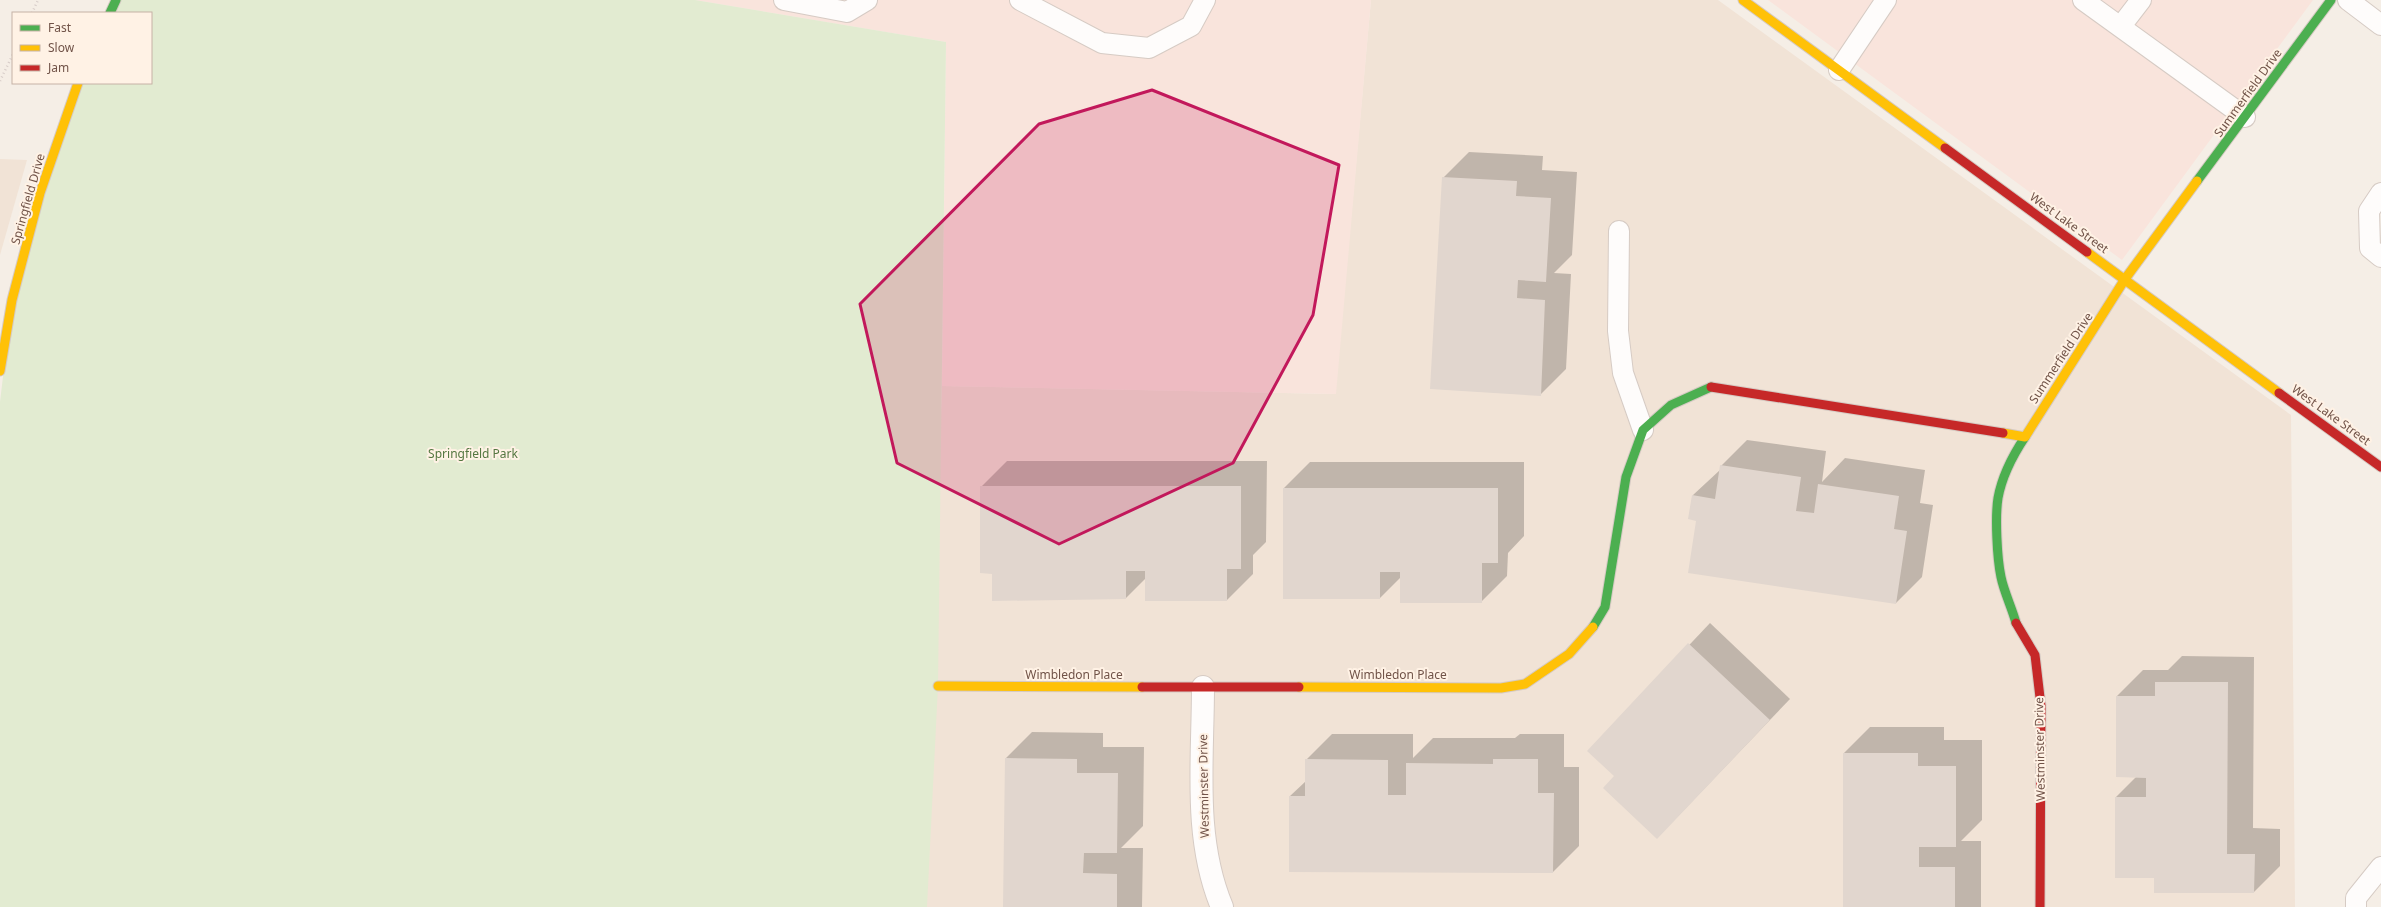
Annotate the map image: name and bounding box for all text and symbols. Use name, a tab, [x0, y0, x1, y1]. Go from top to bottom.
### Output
legend	[12, 12, 152, 84]
text: Fast	[48, 19, 72, 36]
text: Slow	[48, 39, 75, 56]
street label: Summerfield Drive	[2210, 45, 2286, 140]
text: Jam	[47, 59, 69, 76]
street label: Springfield Drive	[6, 151, 49, 246]
street label: West Lake Street	[2026, 188, 2113, 257]
street label: Summerfield Drive	[2025, 309, 2097, 407]
street label: West Lake Street	[2288, 380, 2375, 449]
park label: Springfield Park	[428, 445, 518, 462]
street label: Wimbledon Place	[1025, 666, 1123, 683]
street label: Wimbledon Place	[1349, 666, 1447, 683]
street label: Westminster Drive	[2030, 697, 2049, 801]
street label: Westminster Drive	[1194, 734, 1213, 838]

